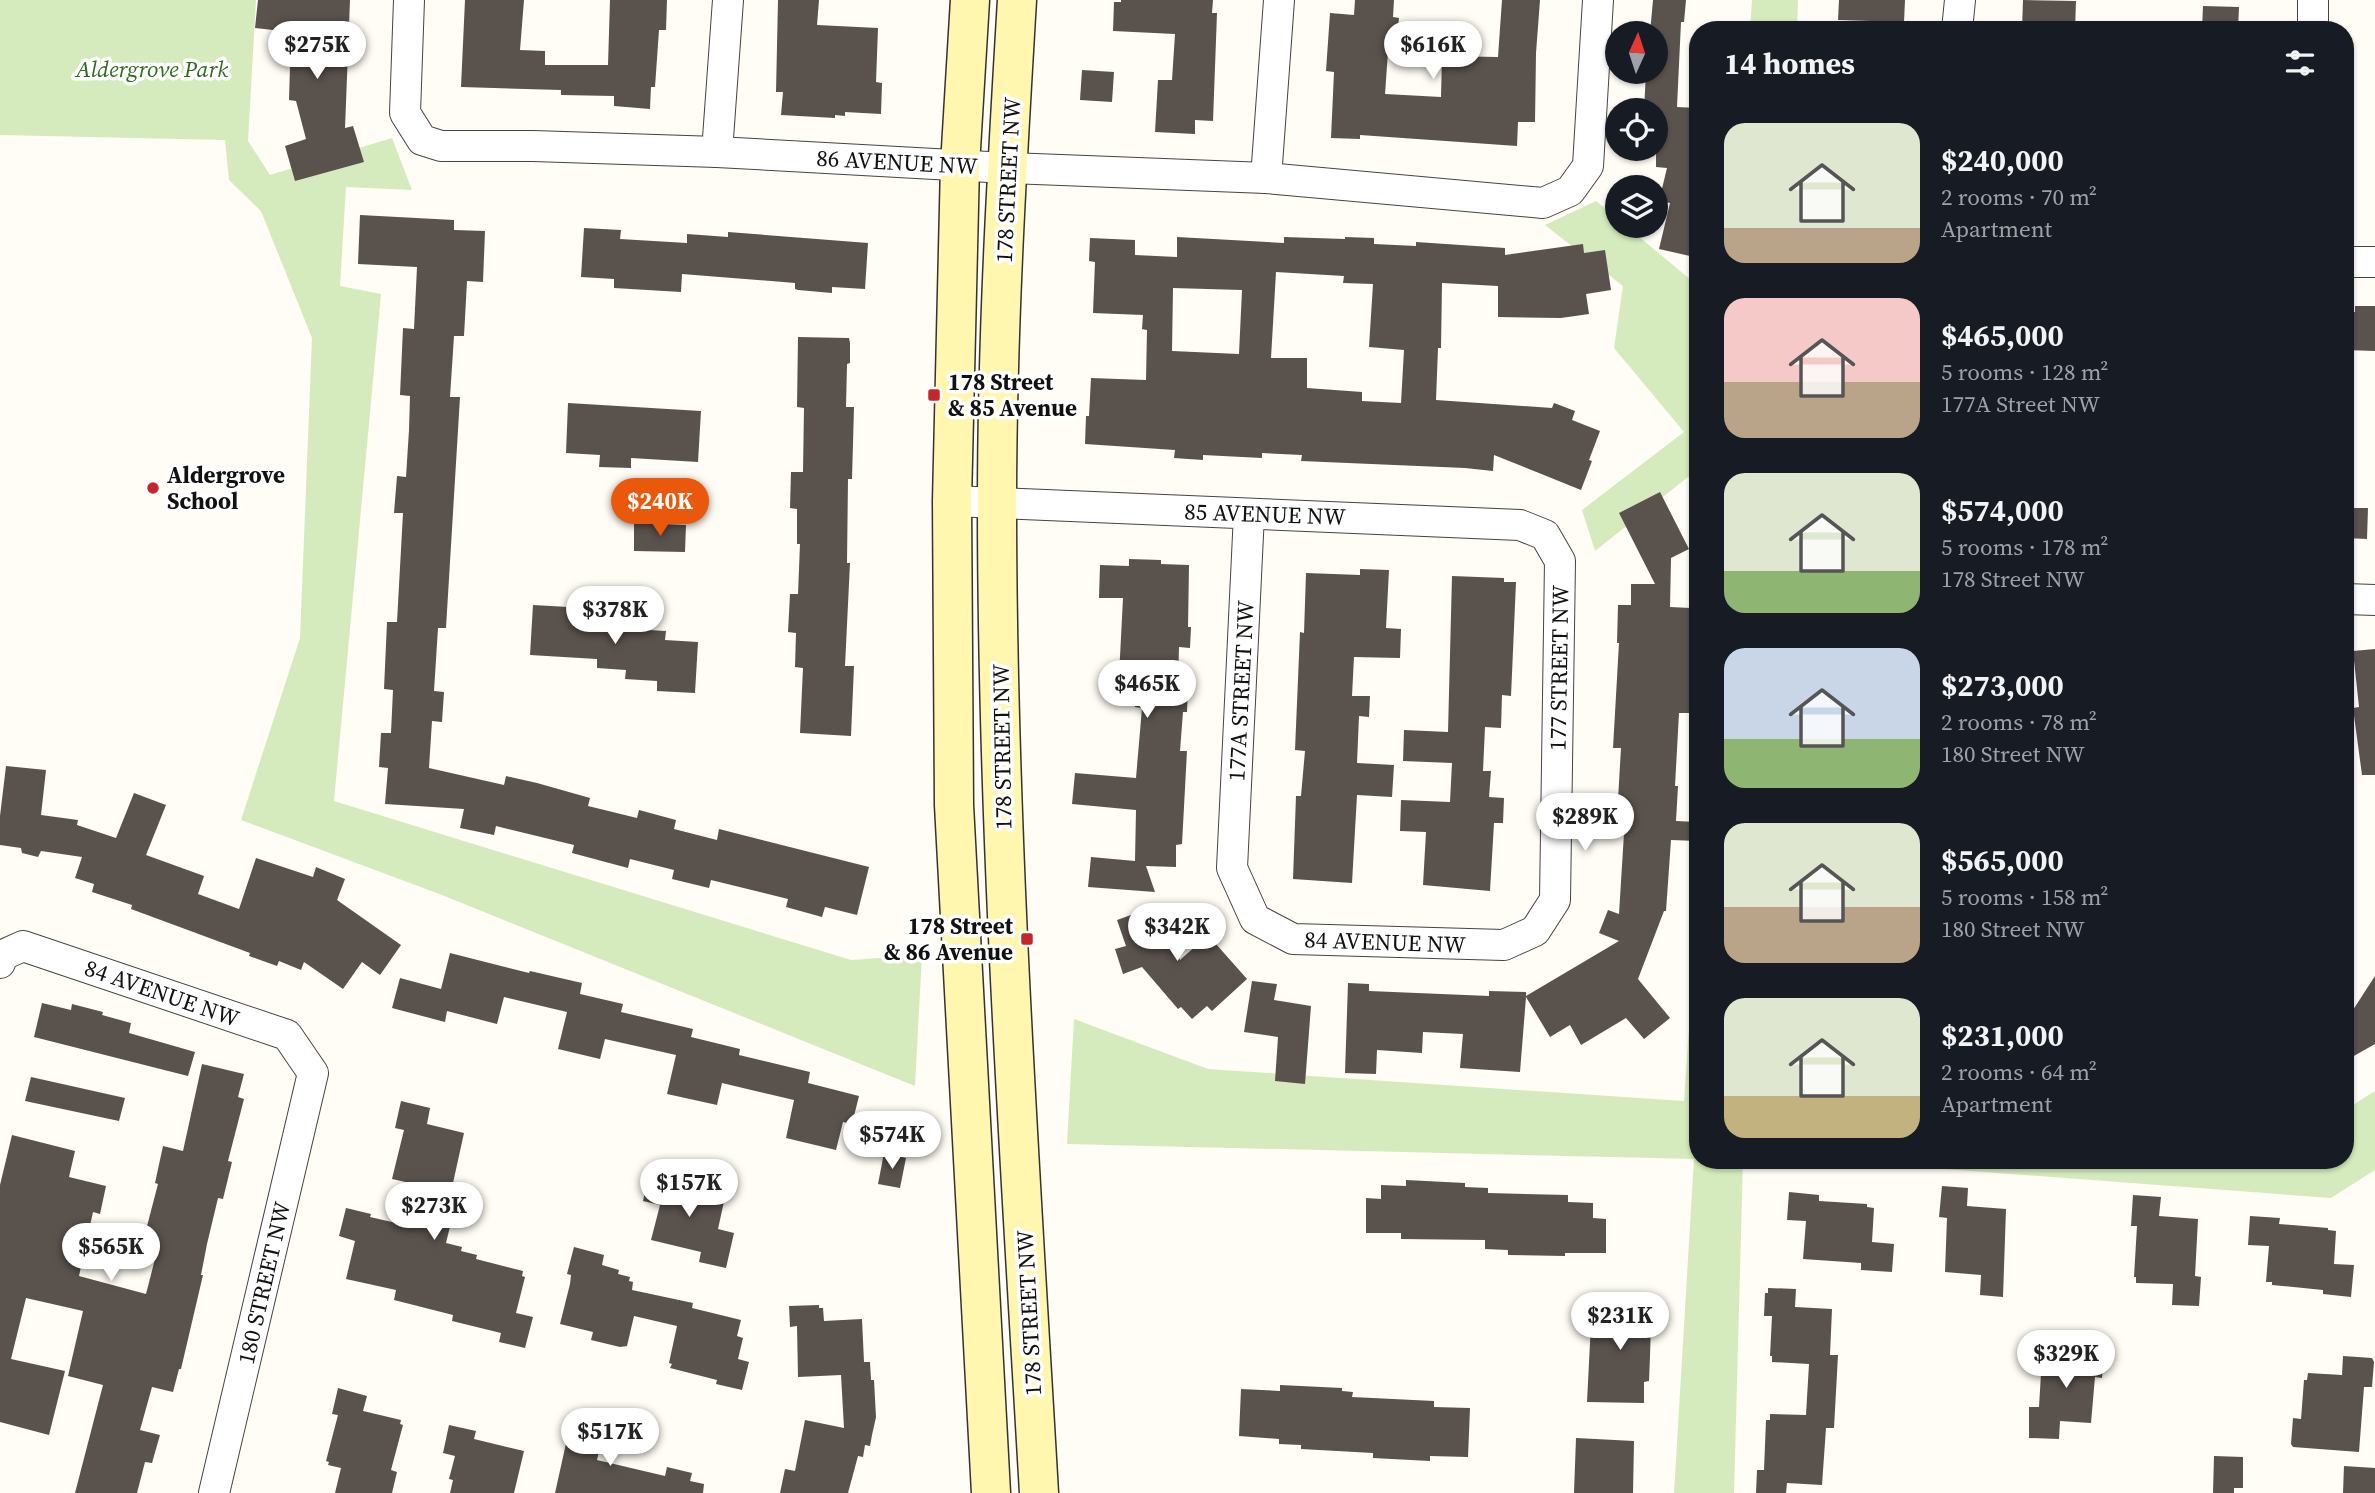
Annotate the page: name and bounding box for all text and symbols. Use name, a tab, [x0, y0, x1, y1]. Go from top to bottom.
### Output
north arrow	[1605, 21, 1668, 84]
map controls	[1605, 21, 1668, 238]
pin: $275K	[268, 22, 366, 81]
pin: $616K	[1384, 22, 1482, 81]
text: $275K	[284, 28, 350, 60]
text: $616K	[1400, 28, 1466, 60]
text: 14 homes	[1724, 43, 1855, 84]
icon: filters	[2281, 44, 2319, 82]
park label: Aldergrove Park	[74, 53, 228, 85]
street label: 178 STREET NW	[988, 96, 1028, 264]
button: locate	[1605, 98, 1668, 161]
text: $240,000	[1941, 140, 2064, 181]
street label: 86 AVENUE NW	[816, 142, 978, 182]
icon: home	[1780, 151, 1864, 235]
button: layers	[1605, 175, 1668, 238]
text: 2 rooms · 70 m²	[1941, 181, 2097, 213]
text: Apartment	[1941, 213, 2052, 245]
text: $465,000	[1941, 315, 2064, 356]
icon: home	[1780, 326, 1864, 410]
text: 5 rooms · 128 m²	[1941, 356, 2108, 388]
place label: 178 Street & 85 Avenue	[948, 366, 1077, 424]
marker: 178 Street & 85 Avenue	[926, 387, 942, 403]
text: 177A Street NW	[1941, 388, 2100, 420]
place label: Aldergrove School	[167, 459, 285, 517]
pin: $240K	[611, 478, 709, 538]
marker: Aldergrove School	[145, 480, 161, 496]
text: $240K	[627, 485, 693, 517]
text: $574,000	[1941, 490, 2064, 531]
street label: 85 AVENUE NW	[1184, 495, 1346, 533]
icon: home	[1780, 501, 1864, 585]
text: 5 rooms · 178 m²	[1941, 531, 2108, 563]
text: 178 Street NW	[1941, 563, 2085, 595]
street label: 177 STREET NW	[1542, 585, 1576, 751]
pin: $378K	[566, 586, 664, 646]
text: $378K	[582, 593, 648, 625]
street label: 177A STREET NW	[1220, 600, 1262, 782]
pin: $465K	[1098, 660, 1196, 720]
street label: 178 STREET NW	[985, 664, 1019, 830]
text: $273,000	[1941, 665, 2064, 706]
text: $465K	[1114, 667, 1180, 699]
icon: home	[1780, 676, 1864, 760]
text: 2 rooms · 78 m²	[1941, 706, 2097, 738]
text: 180 Street NW	[1941, 738, 2085, 770]
pin: $289K	[1536, 794, 1634, 853]
text: $289K	[1552, 800, 1618, 832]
text: $565,000	[1941, 840, 2064, 881]
icon: home	[1780, 851, 1864, 935]
text: 5 rooms · 158 m²	[1941, 881, 2108, 913]
pin: $342K	[1128, 904, 1226, 963]
place label: 178 Street & 86 Avenue	[884, 910, 1014, 968]
text: $342K	[1144, 910, 1210, 942]
text: 180 Street NW	[1941, 913, 2085, 945]
street label: 84 AVENUE NW	[1304, 923, 1466, 961]
marker: 178 Street & 86 Avenue	[1019, 931, 1035, 947]
street label: 84 AVENUE NW	[80, 952, 244, 1034]
text: $231,000	[1941, 1015, 2064, 1056]
icon: home	[1780, 1026, 1864, 1110]
text: 2 rooms · 64 m²	[1941, 1056, 2097, 1088]
text: Apartment	[1941, 1088, 2052, 1120]
pin: $574K	[843, 1112, 941, 1171]
text: $574K	[859, 1118, 925, 1150]
pin: $157K	[640, 1160, 738, 1219]
text: $157K	[656, 1166, 722, 1198]
pin: $273K	[385, 1182, 483, 1242]
text: $273K	[401, 1189, 467, 1221]
street label: 180 STREET NW	[230, 1199, 298, 1367]
pin: $565K	[62, 1224, 160, 1283]
street label: 178 STREET NW	[1009, 1229, 1049, 1397]
text: $565K	[78, 1230, 144, 1262]
pin: $231K	[1571, 1292, 1669, 1352]
text: $231K	[1587, 1299, 1653, 1331]
pin: $329K	[2017, 1330, 2115, 1390]
text: $329K	[2033, 1337, 2099, 1369]
pin: $517K	[561, 1408, 659, 1468]
text: $517K	[577, 1415, 643, 1447]

